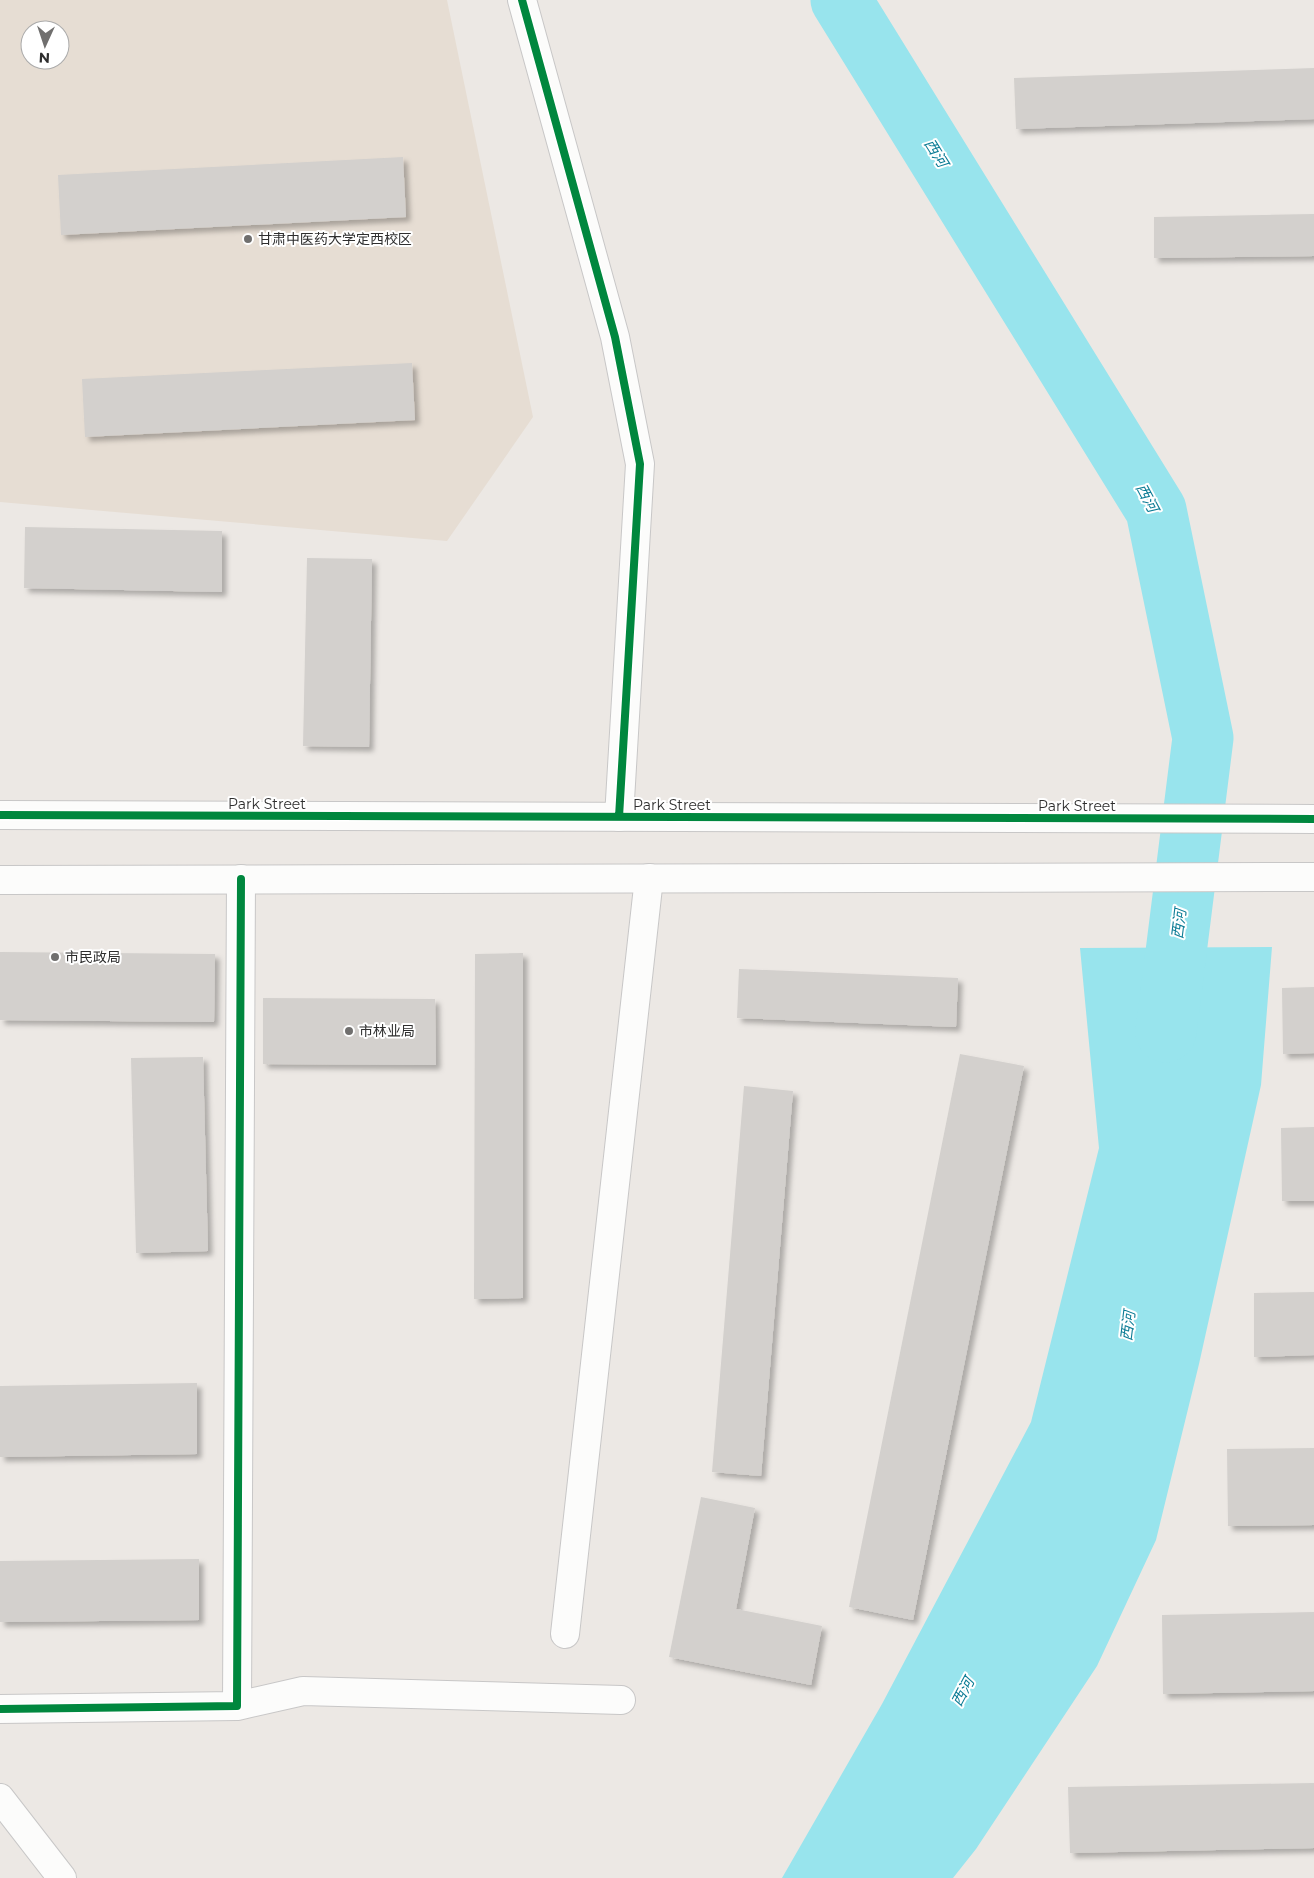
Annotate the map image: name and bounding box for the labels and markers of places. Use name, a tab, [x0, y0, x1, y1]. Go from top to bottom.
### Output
place label: 甘肃中医药大学定西校区	[258, 230, 412, 248]
marker: 甘肃中医药大学定西校区	[242, 233, 254, 245]
place label: 市民政局	[65, 948, 121, 966]
marker: 市民政局	[49, 951, 61, 963]
place label: 市林业局	[359, 1022, 415, 1040]
marker: 市林业局	[343, 1025, 355, 1037]

